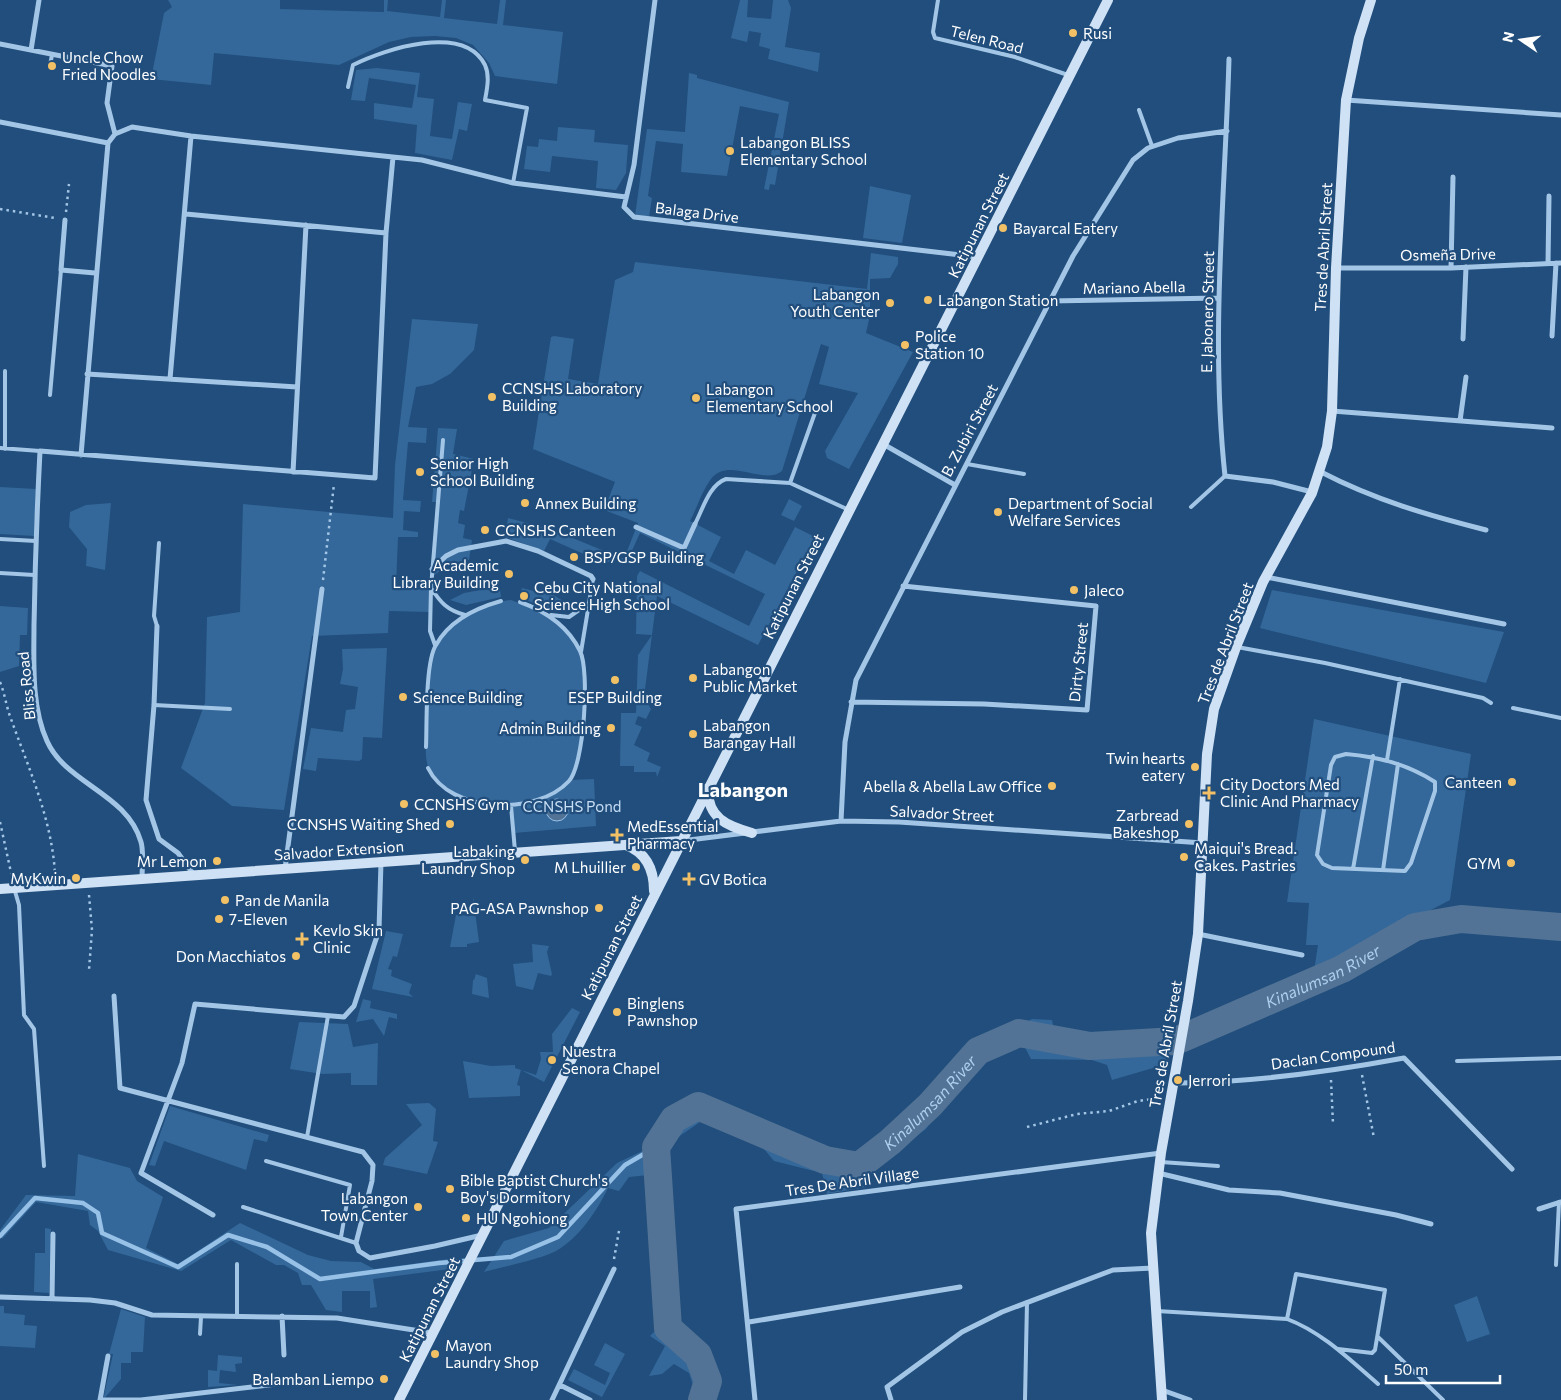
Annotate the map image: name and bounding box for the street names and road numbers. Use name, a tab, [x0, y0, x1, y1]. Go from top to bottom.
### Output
street label: Telen Road	[949, 21, 1025, 57]
street label: Katipunan Street	[944, 169, 1012, 281]
street label: Tres de Abril Street	[1311, 182, 1335, 312]
street label: Balaga Drive	[654, 198, 740, 226]
street label: Osmeña Drive	[1400, 244, 1496, 264]
street label: E. Jabonero Street	[1197, 251, 1217, 373]
street label: Mariano Abella	[1082, 277, 1186, 297]
street label: B. Zubiri Street	[937, 381, 1001, 479]
street label: Katipunan Street	[759, 530, 827, 642]
street label: Tres de Abril Street	[1193, 579, 1257, 707]
street label: Dirty Street	[1065, 621, 1091, 703]
street label: Bliss Road	[13, 651, 39, 721]
street label: Salvador Street	[889, 801, 995, 825]
street label: Salvador Extension	[274, 836, 404, 864]
street label: Katipunan Street	[577, 891, 645, 1003]
street label: Tres de Abril Street	[1145, 979, 1185, 1109]
street label: Daclan Compound	[1270, 1037, 1396, 1073]
street label: Tres De Abril Village	[784, 1163, 920, 1199]
street label: Katipunan Street	[395, 1253, 463, 1365]

